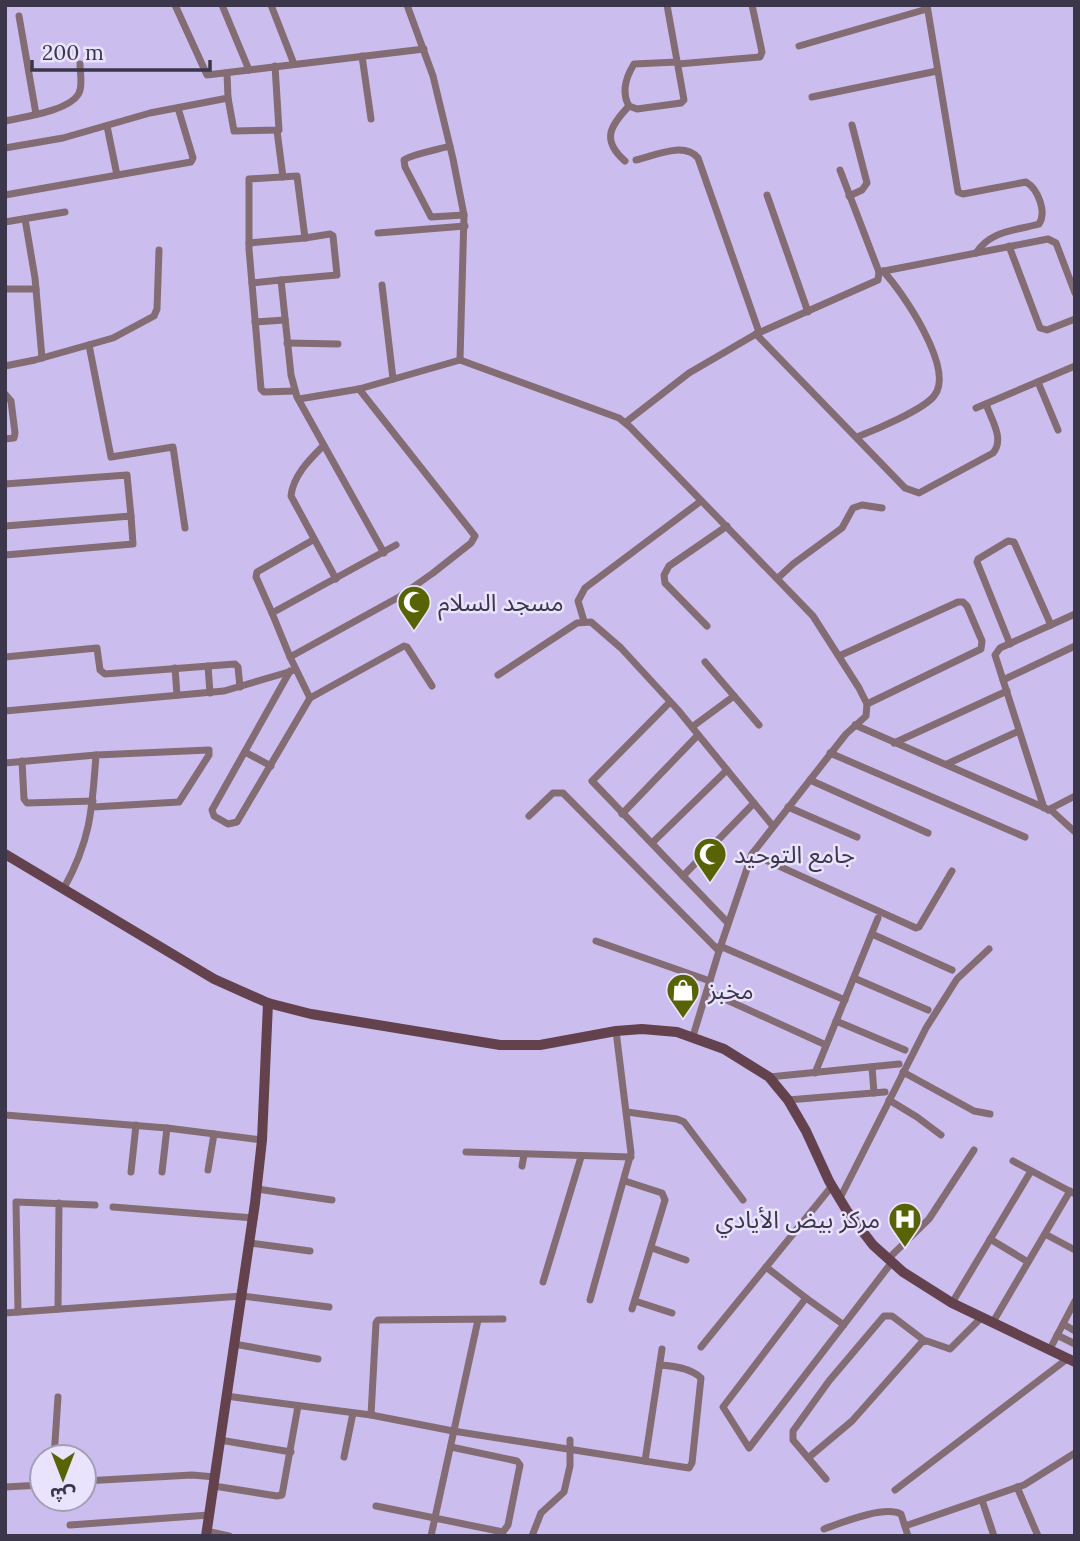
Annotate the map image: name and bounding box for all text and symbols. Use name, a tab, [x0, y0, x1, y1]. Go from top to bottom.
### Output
scale bar	[32, 28, 210, 72]
text: 200 m	[42, 39, 104, 66]
mosque icon: مسجد السلام	[395, 583, 433, 632]
place label: مسجد السلام	[438, 587, 564, 621]
mosque icon: جامع التوحيد	[691, 835, 729, 884]
place label: جامع التوحيد	[734, 839, 855, 872]
shop icon: مخبز	[664, 971, 702, 1020]
place label: مخبز	[707, 975, 754, 1006]
hospital icon: مركز بيض الأيادي	[886, 1200, 924, 1249]
place label: مركز بيض الأيادي	[715, 1204, 880, 1238]
north arrow	[28, 1443, 98, 1513]
text: ش	[50, 1483, 76, 1507]

